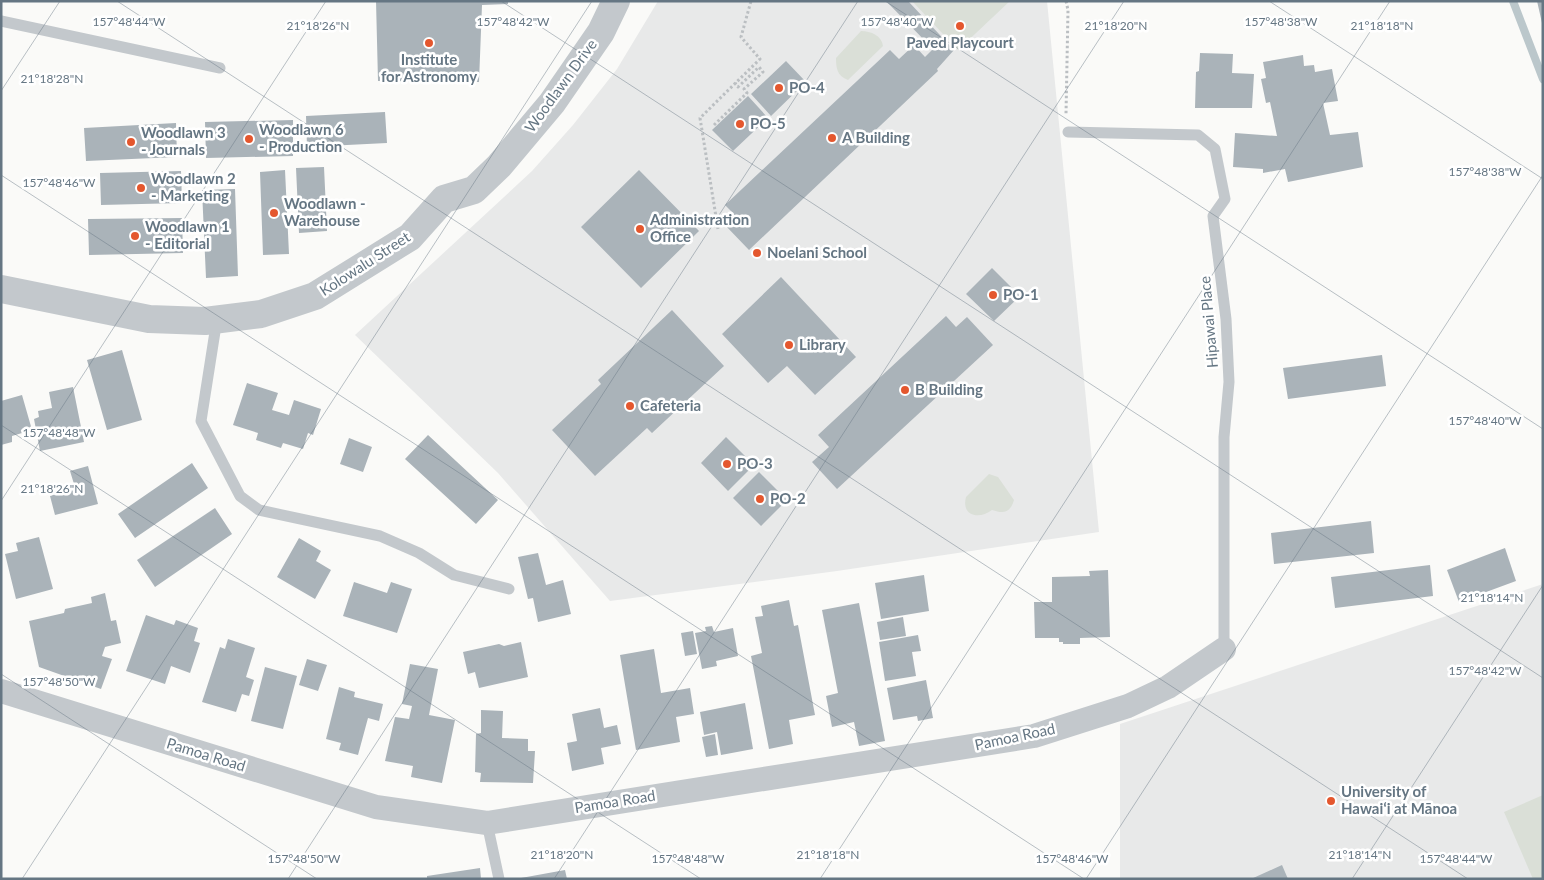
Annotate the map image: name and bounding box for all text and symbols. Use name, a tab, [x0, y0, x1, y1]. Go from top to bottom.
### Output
text: 157°48'44"W	[92, 14, 166, 29]
text: 157°48'42"W	[476, 14, 550, 29]
text: 157°48'40"W	[860, 14, 934, 29]
text: 157°48'38"W	[1244, 14, 1318, 29]
text: 21°18'26"N	[287, 18, 349, 33]
text: 21°18'20"N	[1085, 18, 1147, 33]
text: 21°18'18"N	[1351, 18, 1413, 33]
marker: Paved Playcourt	[954, 20, 966, 32]
place label: Paved Playcourt	[906, 33, 1014, 51]
street label: Woodlawn Drive	[520, 35, 600, 136]
marker: Institute for Astronomy	[423, 37, 435, 49]
place label: Institute for Astronomy	[381, 50, 477, 85]
text: 21°18'28"N	[21, 71, 83, 86]
place label: PO-4	[789, 78, 825, 96]
marker: PO-4	[773, 82, 785, 94]
place label: PO-5	[750, 114, 786, 132]
marker: PO-5	[734, 118, 746, 130]
place label: Woodlawn 6 - Production	[259, 120, 344, 155]
place label: Woodlawn 3 - Journals	[141, 123, 226, 158]
place label: A Building	[841, 128, 910, 146]
marker: A Building	[826, 132, 838, 144]
marker: Woodlawn 6 - Production	[243, 133, 255, 145]
marker: Woodlawn 3 - Journals	[125, 136, 137, 148]
text: 157°48'38"W	[1448, 164, 1522, 179]
place label: Woodlawn 2 - Marketing	[151, 169, 236, 204]
text: 157°48'46"W	[22, 175, 96, 190]
marker: Woodlawn 2 - Marketing	[135, 182, 147, 194]
place label: Woodlawn - Warehouse	[284, 194, 366, 229]
marker: Woodlawn - Warehouse	[268, 207, 280, 219]
place label: Administration Office	[649, 210, 749, 245]
place label: Woodlawn 1 - Editorial	[145, 217, 230, 252]
marker: Administration Office	[634, 223, 646, 235]
street label: Kolowalu Street	[316, 227, 414, 299]
marker: Woodlawn 1 - Editorial	[129, 230, 141, 242]
place label: Noelani School	[767, 243, 867, 261]
marker: Noelani School	[751, 247, 763, 259]
street label: Hipawai Place	[1195, 275, 1221, 369]
place label: PO-1	[1003, 285, 1039, 303]
marker: PO-1	[987, 289, 999, 301]
place label: Library	[799, 335, 846, 353]
marker: Library	[783, 339, 795, 351]
place label: B Building	[915, 380, 983, 398]
marker: B Building	[899, 384, 911, 396]
place label: Cafeteria	[640, 396, 701, 414]
marker: Cafeteria	[624, 400, 636, 412]
text: 157°48'40"W	[1448, 413, 1522, 428]
text: 157°48'48"W	[22, 425, 96, 440]
place label: PO-3	[737, 454, 773, 472]
marker: PO-3	[721, 458, 733, 470]
text: 21°18'26"N	[21, 481, 83, 496]
place label: PO-2	[770, 489, 806, 507]
marker: PO-2	[754, 493, 766, 505]
text: 21°18'14"N	[1461, 590, 1523, 605]
text: 157°48'42"W	[1448, 663, 1522, 678]
text: 157°48'50"W	[22, 674, 96, 689]
street label: Pamoa Road	[973, 719, 1057, 753]
street label: Pamoa Road	[165, 734, 248, 775]
place label: University of Hawaiʻi at Mānoa	[1341, 782, 1457, 817]
street label: Pamoa Road	[573, 786, 657, 816]
marker: University of Hawaiʻi at Mānoa	[1325, 795, 1337, 807]
text: 21°18'20"N	[531, 847, 593, 862]
text: 21°18'18"N	[797, 847, 859, 862]
text: 21°18'14"N	[1329, 847, 1391, 862]
text: 157°48'50"W	[267, 851, 341, 866]
text: 157°48'48"W	[651, 851, 725, 866]
text: 157°48'46"W	[1035, 851, 1109, 866]
text: 157°48'44"W	[1419, 851, 1493, 866]

